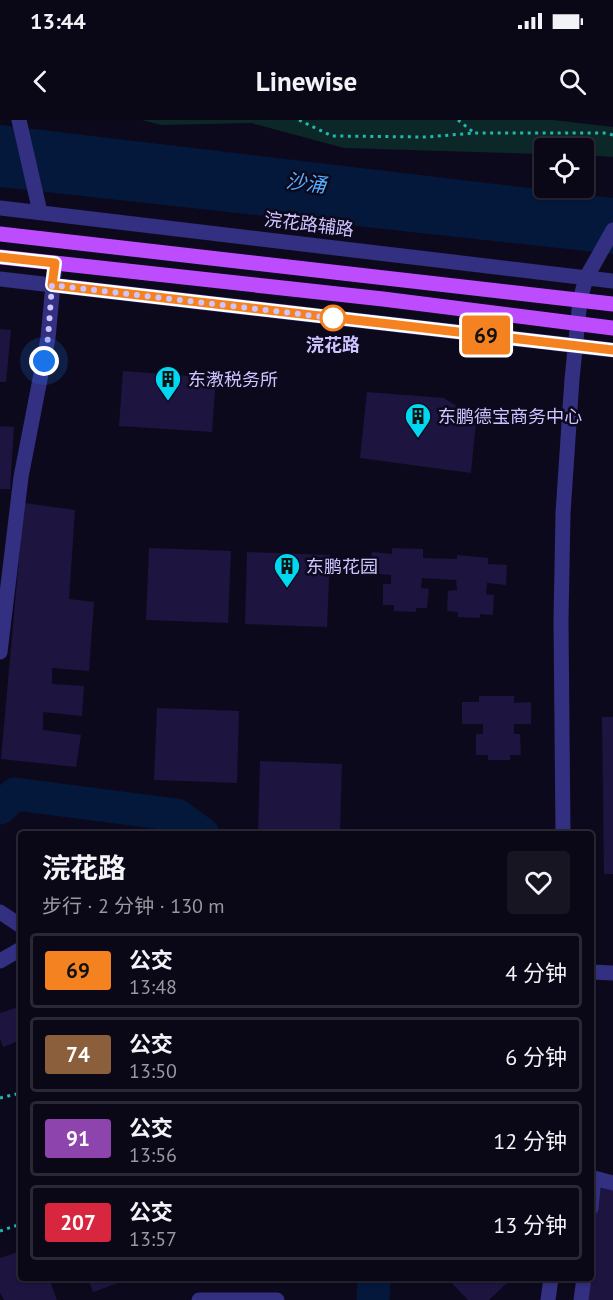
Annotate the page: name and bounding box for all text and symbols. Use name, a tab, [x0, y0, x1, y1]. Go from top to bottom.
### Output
text: 13:44	[30, 7, 86, 35]
text: Linewise	[256, 64, 357, 98]
icon: back	[24, 65, 57, 98]
icon: search	[556, 65, 589, 98]
map controls	[534, 138, 594, 198]
button: locate	[534, 138, 594, 198]
water label: 沙涌	[285, 168, 329, 199]
street label: 浣花路辅路	[263, 207, 355, 241]
marker: 浣花路	[320, 305, 346, 331]
line badge: 69	[459, 316, 513, 354]
text: 69	[474, 322, 498, 349]
place label: 浣花路	[306, 333, 360, 356]
your location	[29, 346, 59, 376]
building icon: 东漖税务所	[153, 364, 183, 402]
place label: 东漖税务所	[188, 368, 278, 391]
building icon: 东鹏德宝商务中心	[403, 401, 433, 439]
place label: 东鹏德宝商务中心	[438, 405, 582, 428]
building icon: 东鹏花园	[272, 551, 302, 589]
place label: 东鹏花园	[306, 555, 378, 578]
text: 浣花路	[42, 849, 126, 886]
button: heart	[507, 851, 570, 914]
text: 步行 · 2 分钟 · 130 m	[42, 893, 225, 919]
text: 公交	[129, 946, 173, 974]
text: 69	[66, 957, 90, 984]
text: 4 分钟	[505, 959, 567, 987]
text: 13:48	[129, 974, 177, 1000]
text: 公交	[129, 1030, 173, 1058]
text: 74	[66, 1041, 90, 1068]
text: 6 分钟	[505, 1043, 567, 1071]
text: 13:50	[129, 1058, 177, 1084]
text: 公交	[129, 1114, 173, 1142]
text: 91	[66, 1125, 90, 1152]
text: 12 分钟	[493, 1127, 567, 1155]
text: 13:56	[129, 1142, 177, 1168]
text: 公交	[129, 1198, 173, 1226]
text: 207	[60, 1209, 96, 1236]
text: 13 分钟	[493, 1211, 567, 1239]
text: 13:57	[129, 1226, 177, 1252]

